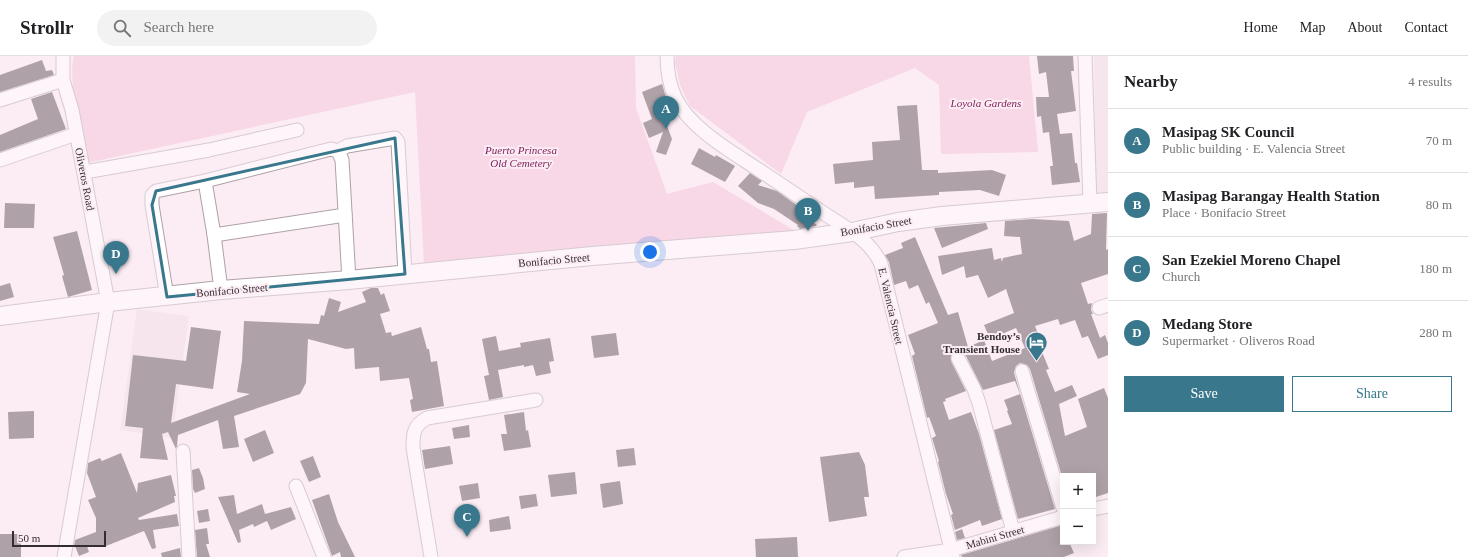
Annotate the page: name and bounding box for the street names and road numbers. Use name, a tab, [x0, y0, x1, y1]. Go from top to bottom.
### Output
street label: Oliveros Road	[73, 147, 97, 212]
street label: Bonifacio Street	[840, 214, 912, 238]
street label: Bonifacio Street	[518, 251, 590, 269]
street label: E. Valencia Street	[876, 267, 906, 345]
street label: Bonifacio Street	[196, 281, 268, 299]
street label: Mabini Street	[964, 523, 1026, 551]

